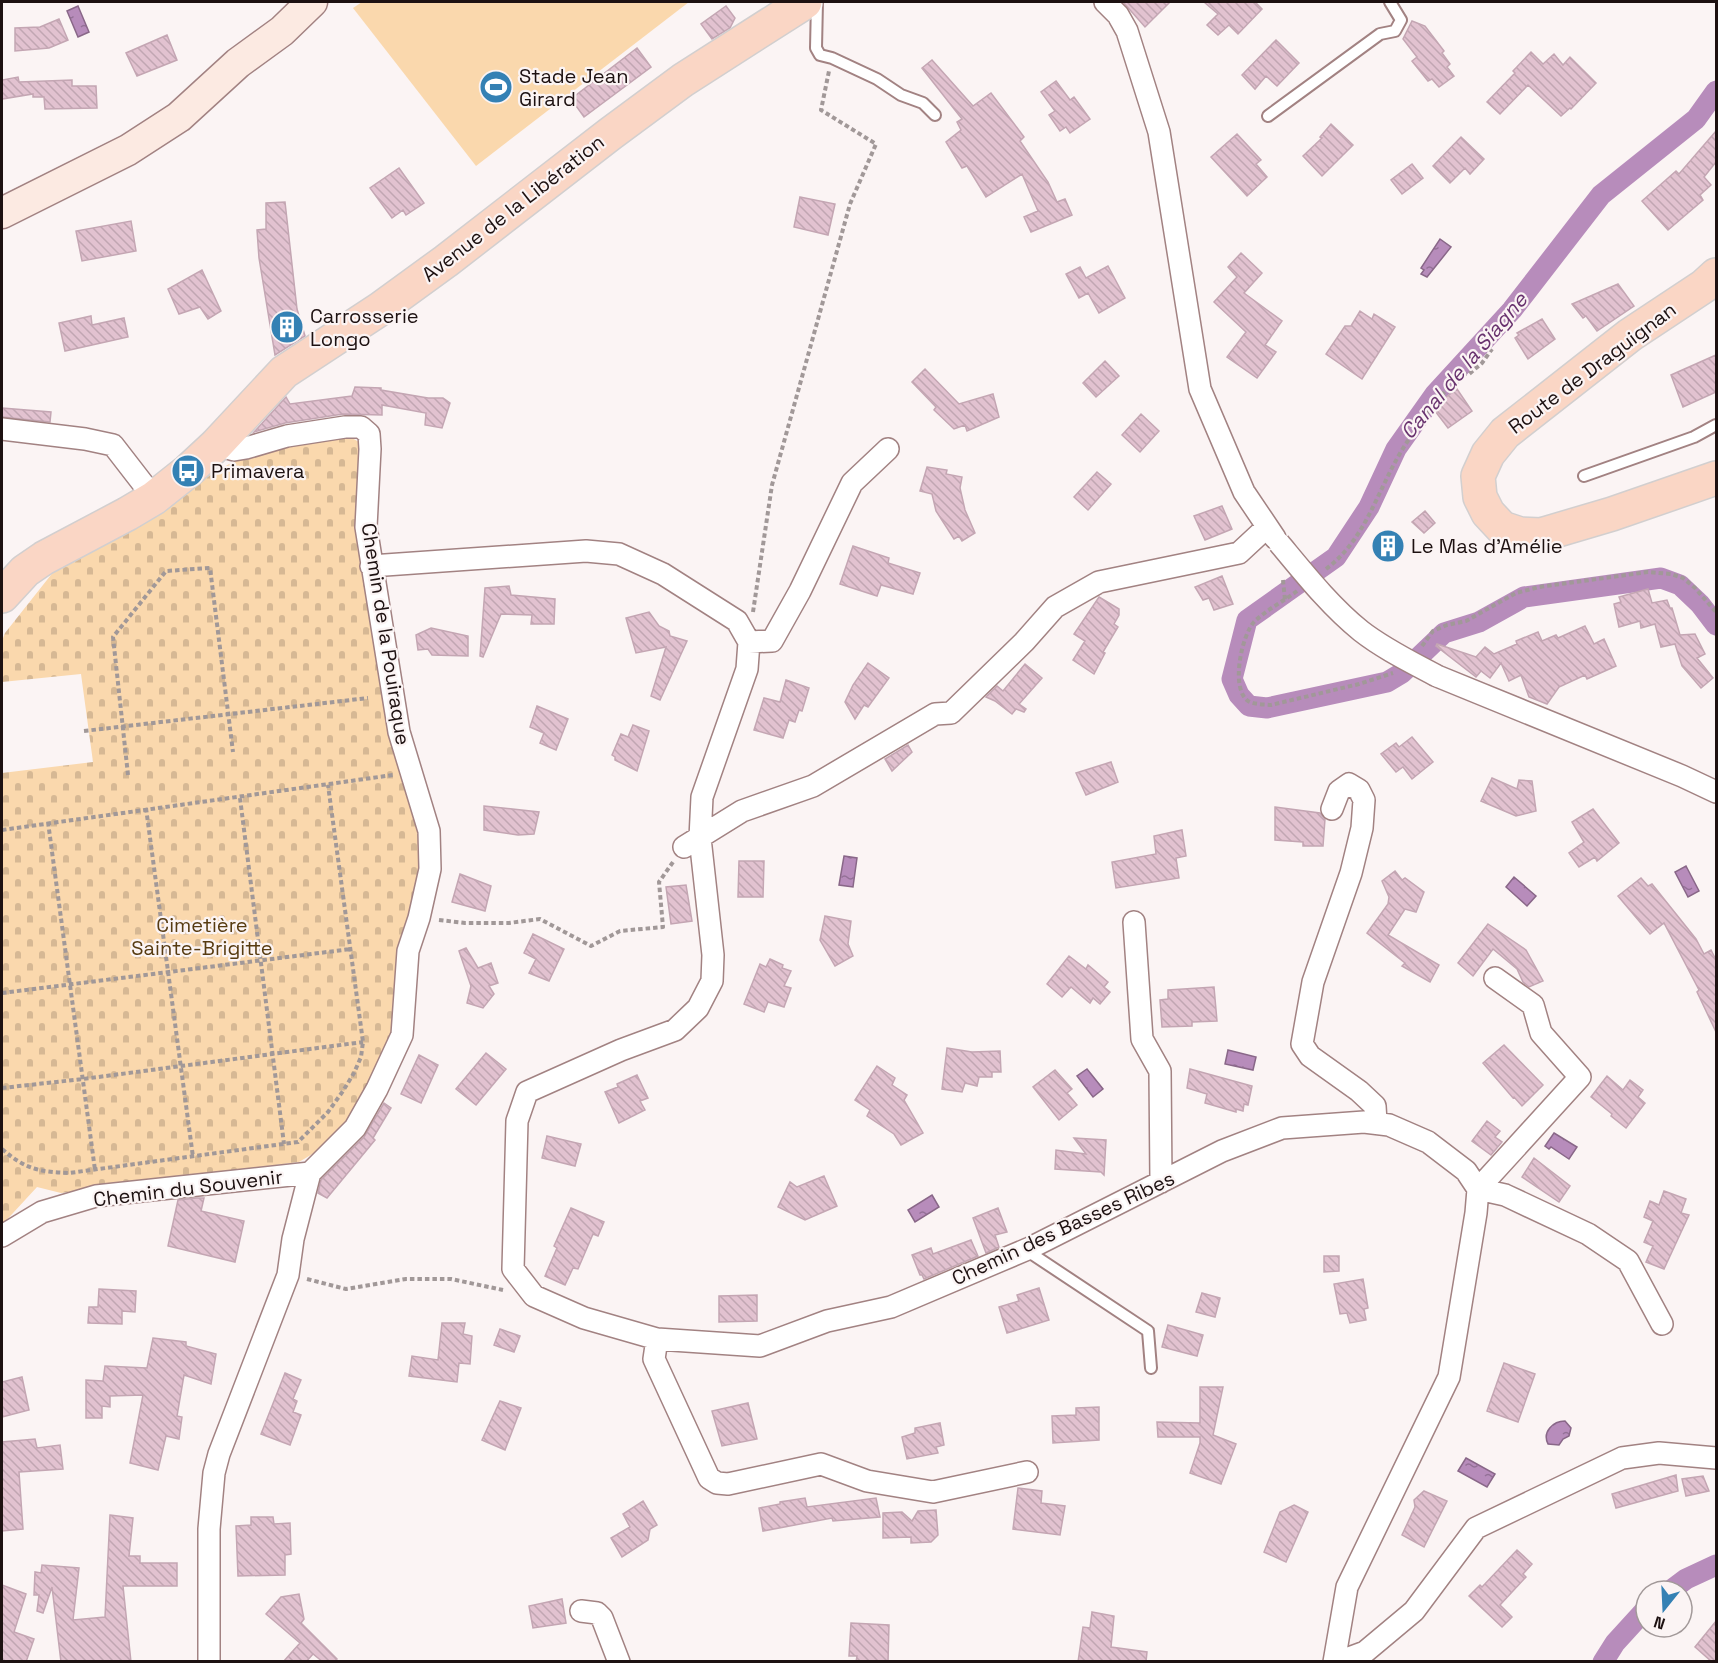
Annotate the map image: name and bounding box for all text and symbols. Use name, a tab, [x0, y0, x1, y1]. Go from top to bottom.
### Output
place label: Stade Jean Girard	[519, 63, 628, 112]
sports icon: Stade Jean Girard	[478, 69, 514, 105]
street label: Avenue de la Libération	[417, 129, 609, 287]
water label: Canal de la Siagne	[1394, 285, 1534, 445]
street label: Route de Draguignan	[1503, 296, 1681, 440]
place label: Carrosserie Longo	[310, 303, 419, 352]
building icon: Carrosserie Longo	[269, 309, 305, 345]
bus stop icon: Primavera	[170, 453, 206, 489]
place label: Primavera	[211, 458, 305, 484]
street label: Chemin de la Pouiraque	[356, 521, 416, 747]
building icon: Le Mas d'Amélie	[1370, 528, 1406, 564]
place label: Le Mas d'Amélie	[1411, 533, 1563, 559]
park label: Cimetière Sainte-Brigitte	[131, 912, 273, 961]
street label: Chemin du Souvenir	[92, 1163, 284, 1213]
street label: Chemin des Basses Ribes	[947, 1165, 1179, 1291]
north arrow	[1634, 1579, 1694, 1639]
text: N	[1651, 1611, 1668, 1634]

